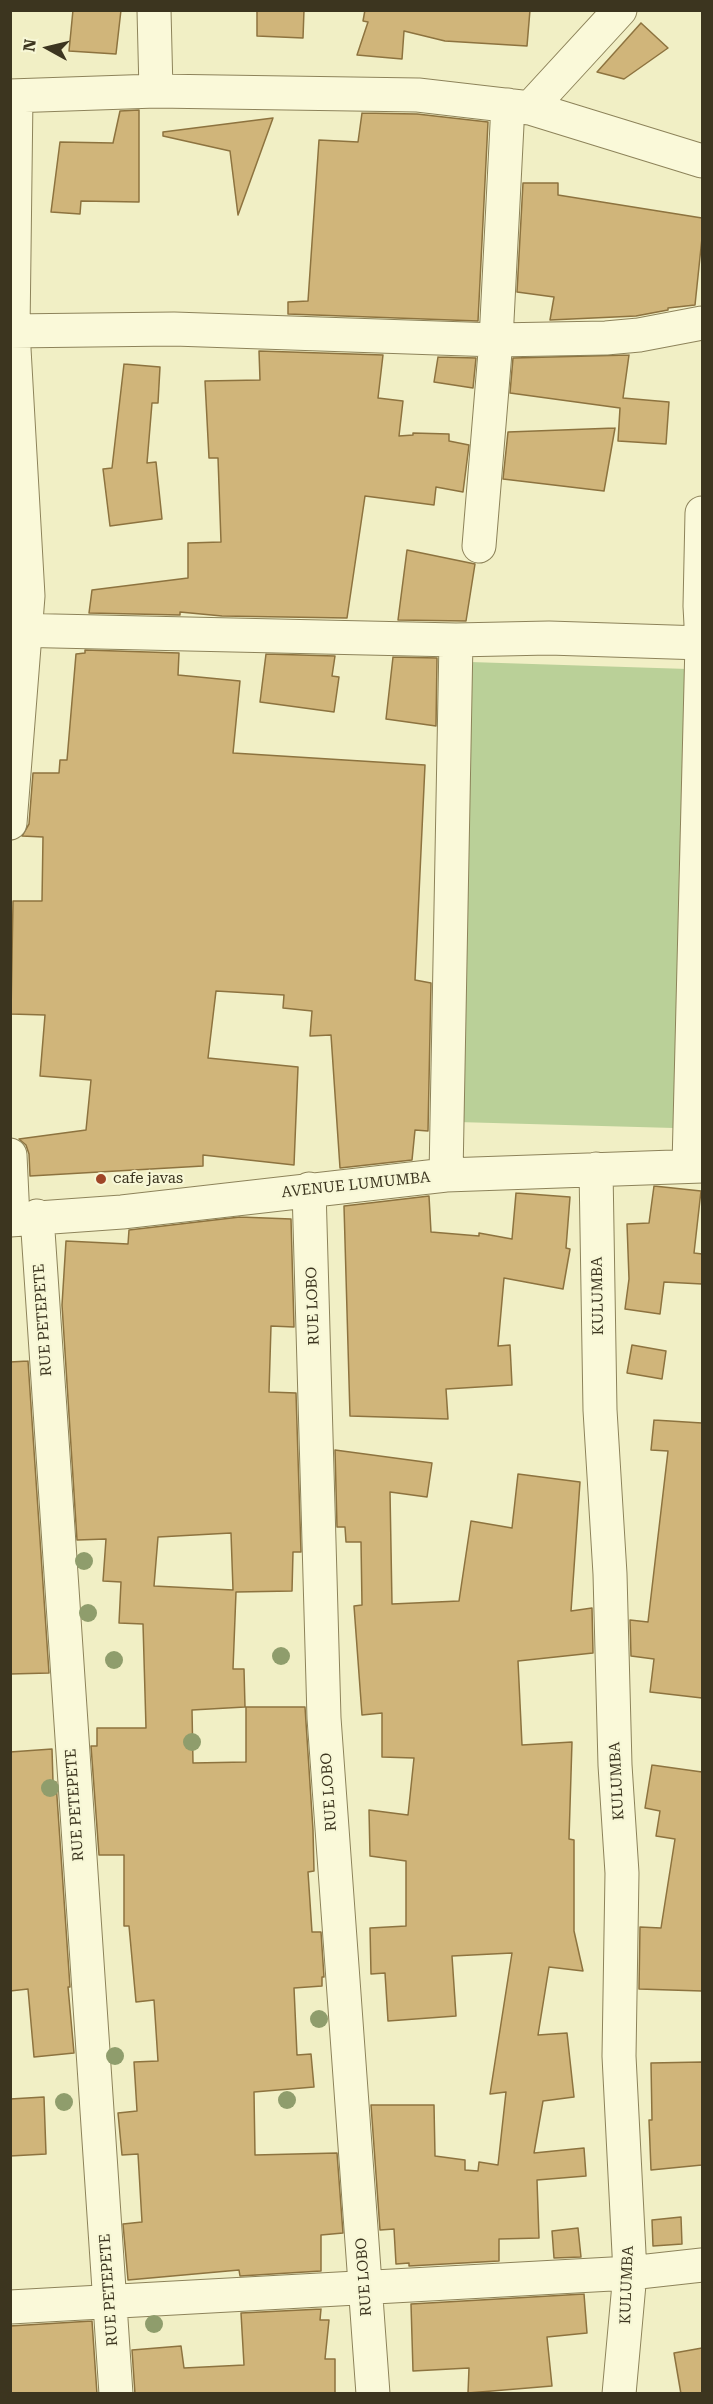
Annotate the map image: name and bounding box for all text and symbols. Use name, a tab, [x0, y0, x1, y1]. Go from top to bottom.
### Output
north arrow	[18, 18, 78, 78]
text: N	[19, 38, 40, 53]
street label: AVENUE LUMUMBA	[281, 1168, 431, 1202]
place label: cafe javas	[113, 1170, 183, 1188]
marker: cafe javas	[94, 1172, 108, 1186]
street label: KULUMBA	[588, 1256, 608, 1336]
street label: RUE PETEPETE	[30, 1263, 56, 1377]
street label: RUE LOBO	[303, 1266, 323, 1346]
street label: KULUMBA	[606, 1741, 628, 1821]
street label: RUE PETEPETE	[62, 1748, 88, 1862]
street label: RUE LOBO	[317, 1752, 341, 1832]
street label: RUE PETEPETE	[96, 2233, 122, 2347]
street label: RUE LOBO	[352, 2237, 376, 2317]
street label: KULUMBA	[617, 2245, 637, 2325]

